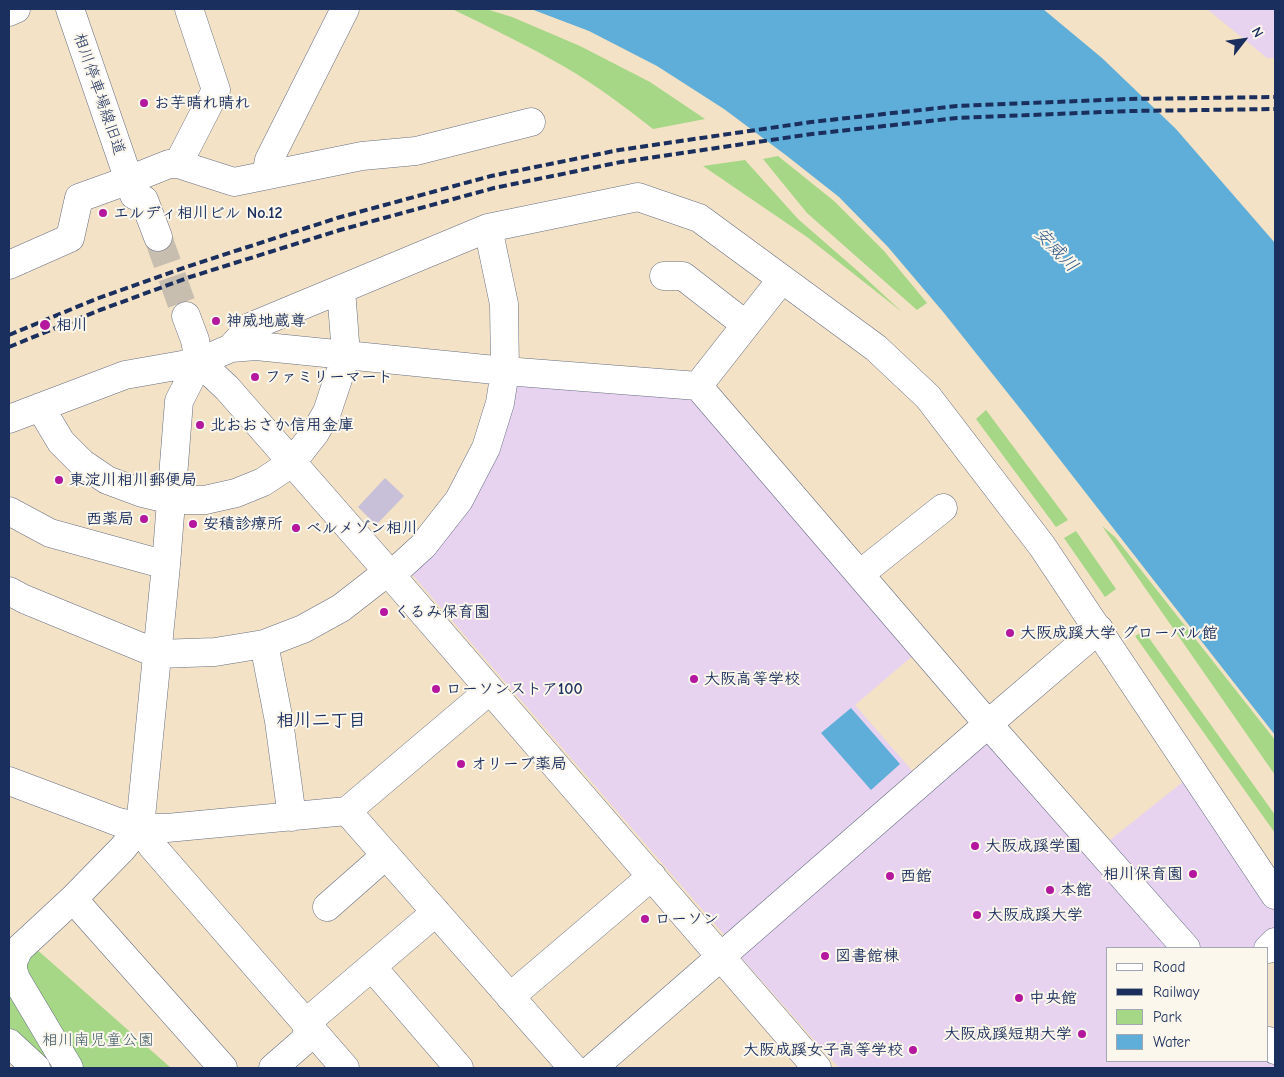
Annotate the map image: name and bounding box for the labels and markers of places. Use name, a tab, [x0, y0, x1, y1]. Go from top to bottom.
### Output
place label: お芋晴れ晴れ	[154, 93, 250, 113]
marker: お芋晴れ晴れ	[138, 97, 150, 109]
place label: エルディ相川ビル No.12	[113, 203, 283, 223]
marker: エルディ相川ビル No.12	[97, 207, 109, 219]
place label: 神威地蔵尊	[226, 311, 306, 331]
place label: 相川	[56, 315, 88, 335]
marker: 神威地蔵尊	[210, 315, 222, 327]
marker: 相川	[38, 318, 52, 332]
place label: ファミリーマート	[265, 367, 393, 387]
marker: ファミリーマート	[249, 371, 261, 383]
place label: 北おおさか信用金庫	[210, 415, 354, 435]
marker: 北おおさか信用金庫	[194, 419, 206, 431]
place label: 東淀川相川郵便局	[69, 470, 197, 490]
marker: 東淀川相川郵便局	[53, 474, 65, 486]
place label: 西薬局	[86, 509, 134, 529]
marker: 西薬局	[138, 513, 150, 525]
place label: 安積診療所	[203, 514, 283, 534]
marker: 安積診療所	[187, 518, 199, 530]
place label: ベルメゾン相川	[306, 518, 418, 538]
marker: ベルメゾン相川	[290, 522, 302, 534]
place label: くるみ保育園	[394, 602, 490, 622]
marker: くるみ保育園	[378, 606, 390, 618]
place label: 大阪成蹊大学 グローバル館	[1020, 623, 1218, 643]
marker: 大阪成蹊大学 グローバル館	[1004, 627, 1016, 639]
place label: 大阪高等学校	[704, 669, 800, 689]
marker: 大阪高等学校	[688, 673, 700, 685]
place label: ローソンストア100	[446, 679, 583, 699]
marker: ローソンストア100	[430, 683, 442, 695]
place label: オリーブ薬局	[471, 754, 567, 774]
marker: オリーブ薬局	[455, 758, 467, 770]
place label: 大阪成蹊学園	[985, 836, 1081, 856]
marker: 大阪成蹊学園	[969, 840, 981, 852]
place label: 相川保育園	[1103, 864, 1183, 884]
place label: 西館	[900, 866, 932, 886]
marker: 相川保育園	[1187, 868, 1199, 880]
marker: 西館	[884, 870, 896, 882]
place label: 本館	[1060, 880, 1092, 900]
marker: 本館	[1044, 884, 1056, 896]
place label: 大阪成蹊大学	[987, 905, 1083, 925]
place label: ローソン	[655, 909, 719, 929]
marker: 大阪成蹊大学	[971, 909, 983, 921]
marker: ローソン	[639, 913, 651, 925]
place label: 図書館棟	[835, 946, 899, 966]
marker: 図書館棟	[819, 950, 831, 962]
place label: 中央館	[1029, 988, 1077, 1008]
marker: 中央館	[1013, 992, 1025, 1004]
place label: 大阪成蹊短期大学	[944, 1024, 1072, 1044]
marker: 大阪成蹊短期大学	[1076, 1028, 1088, 1040]
place label: 大阪成蹊女子高等学校	[743, 1040, 903, 1060]
marker: 大阪成蹊女子高等学校	[907, 1044, 919, 1056]

